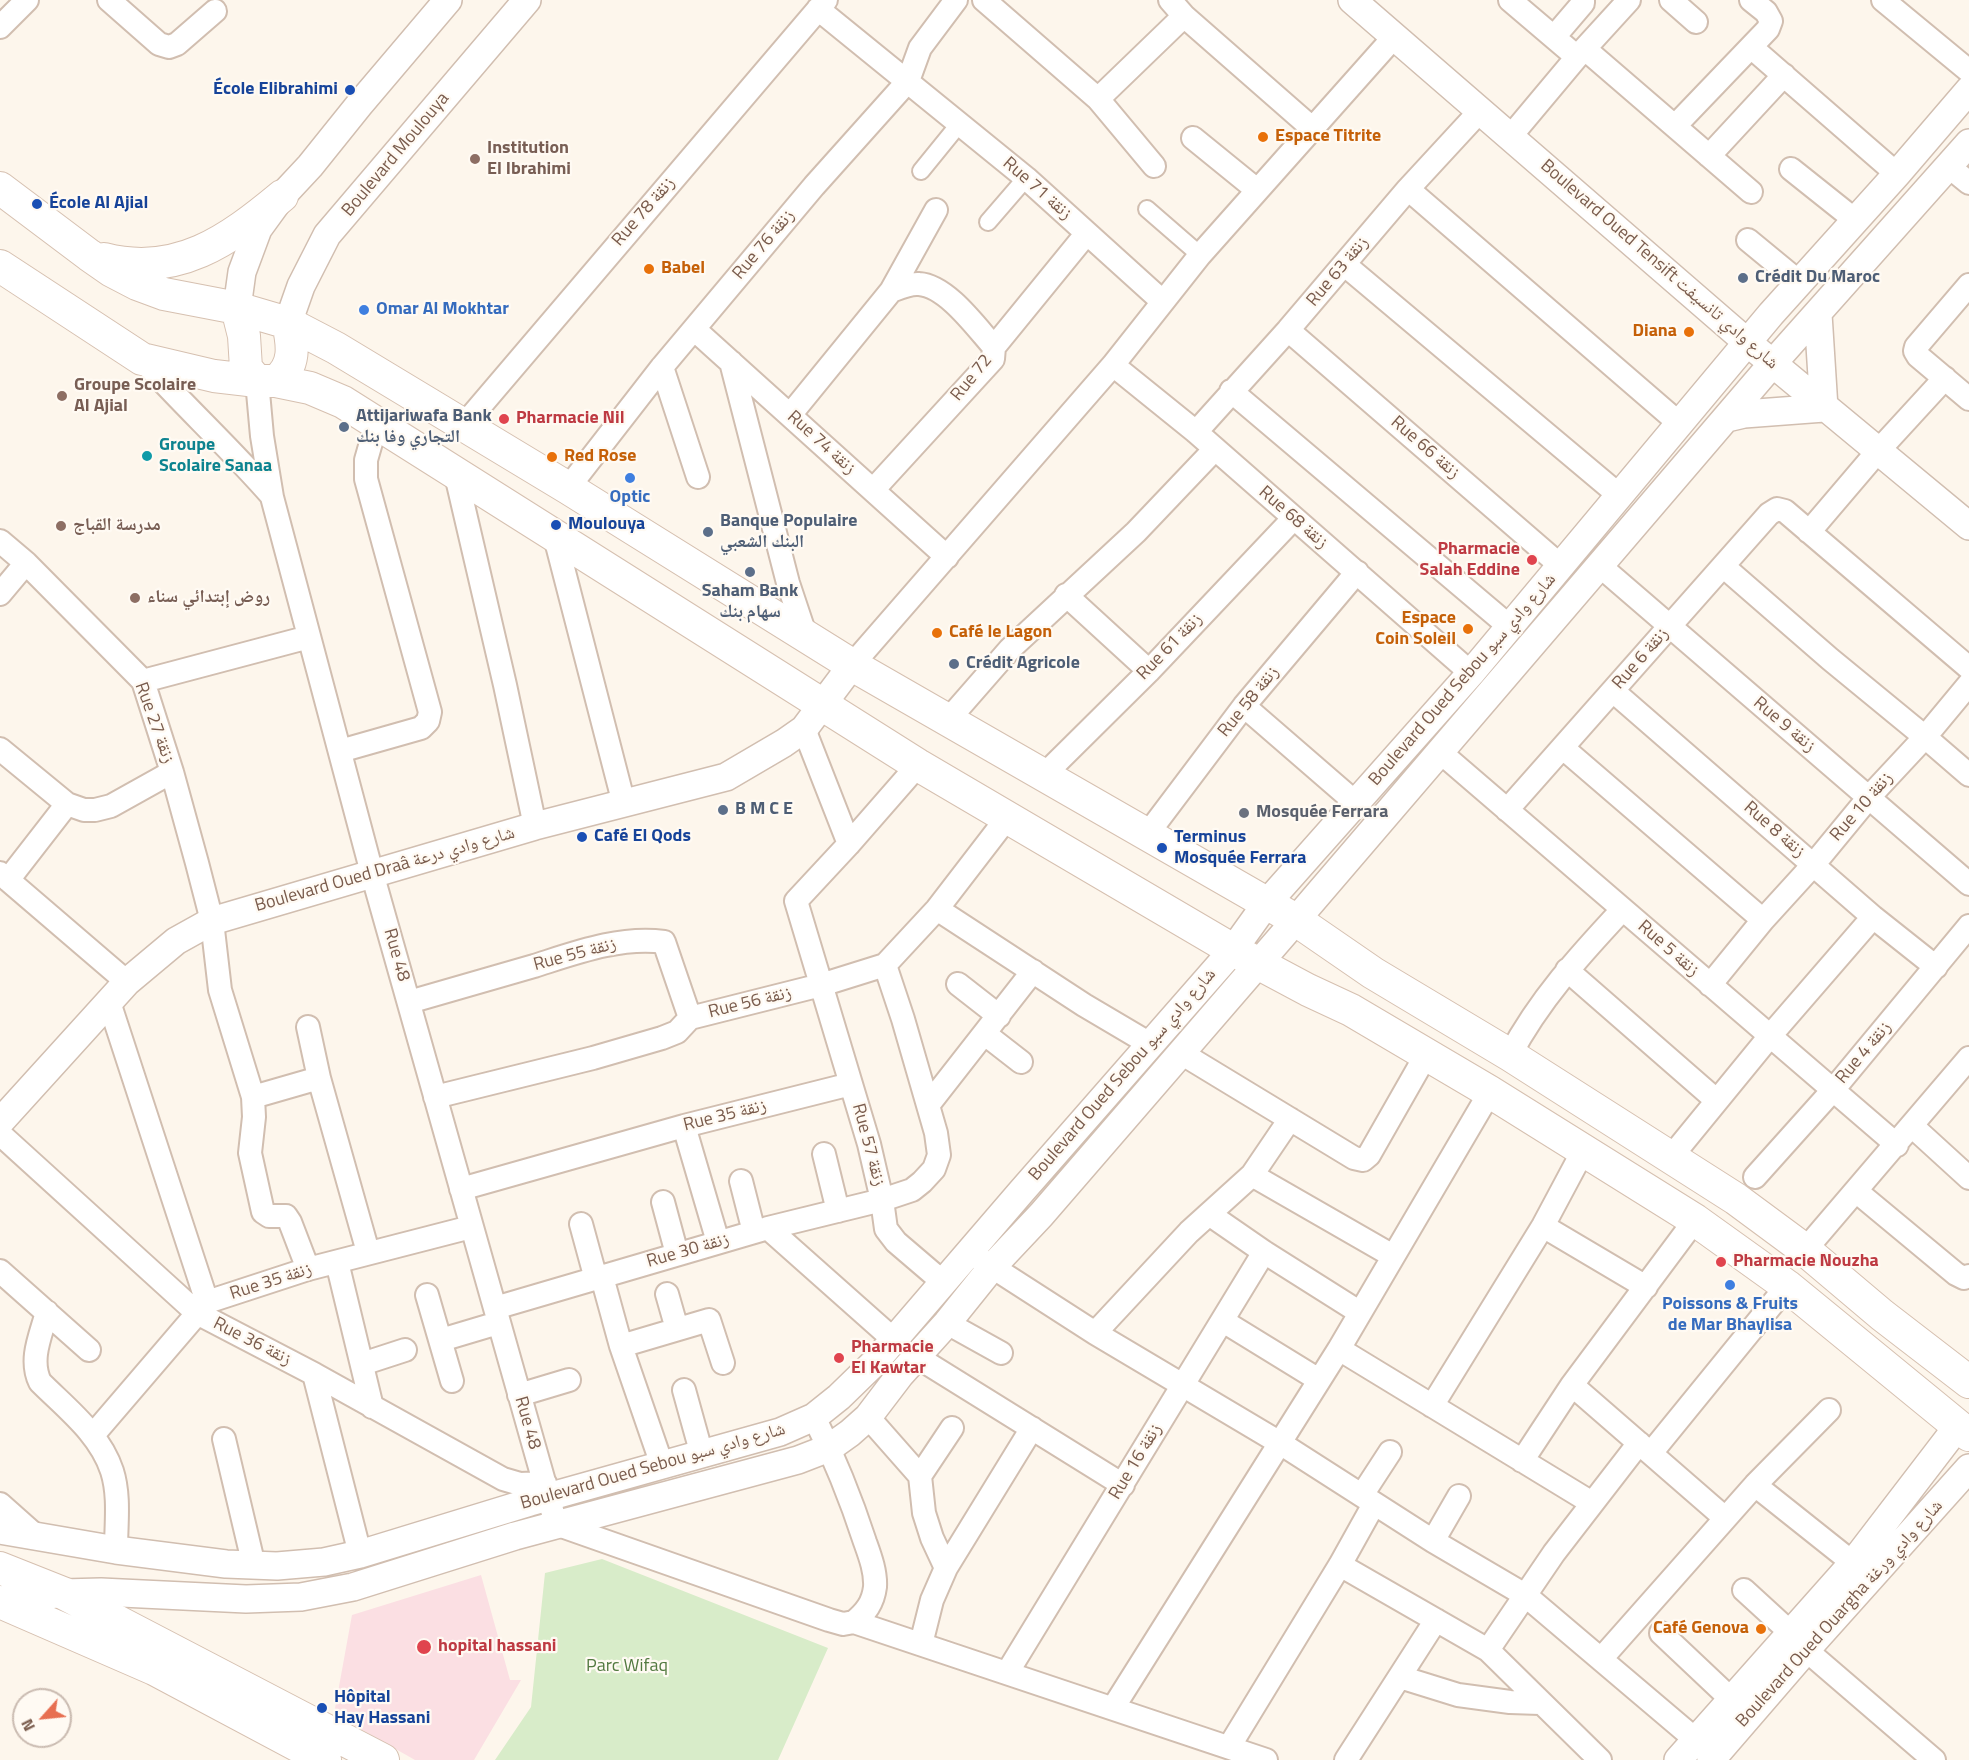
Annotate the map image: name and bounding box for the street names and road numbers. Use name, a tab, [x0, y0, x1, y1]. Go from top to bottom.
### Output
street label: Boulevard Moulouya	[338, 89, 454, 221]
street label: Rue 71 زنقة	[998, 153, 1076, 225]
street label: Boulevard Oued Tensift شارع وادي تانسيفت	[1535, 156, 1783, 374]
street label: Rue 78 زنقة	[608, 173, 680, 251]
street label: Rue 76 زنقة	[728, 206, 800, 284]
street label: Rue 63 زنقة	[1302, 233, 1374, 311]
street label: Rue 72	[947, 350, 997, 406]
street label: Rue 74 زنقة	[782, 407, 860, 479]
street label: Rue 66 زنقة	[1386, 412, 1464, 484]
street label: Rue 68 زنقة	[1254, 482, 1332, 554]
street label: Boulevard Oued Sebou شارع وادي سبو	[1365, 569, 1561, 791]
street label: Rue 61 زنقة	[1133, 609, 1207, 685]
street label: Rue 6 زنقة	[1608, 624, 1674, 694]
street label: Rue 58 زنقة	[1214, 662, 1284, 742]
street label: Rue 27 زنقة	[129, 679, 179, 767]
street label: Rue 9 زنقة	[1748, 693, 1820, 757]
street label: Rue 10 زنقة	[1826, 768, 1898, 846]
street label: Rue 8 زنقة	[1739, 797, 1809, 863]
street label: Boulevard Oued Draâ شارع وادي درعة	[253, 823, 517, 917]
street label: Rue 5 زنقة	[1633, 916, 1703, 982]
street label: Rue 48	[378, 926, 414, 984]
street label: Rue 55 زنقة	[531, 934, 619, 976]
street label: Boulevard Oued Sebou شارع وادي سبو	[1025, 964, 1221, 1186]
street label: Rue 56 زنقة	[706, 982, 794, 1024]
street label: Rue 4 زنقة	[1832, 1017, 1896, 1089]
street label: Rue 35 زنقة	[681, 1095, 769, 1137]
street label: Rue 57 زنقة	[847, 1101, 889, 1189]
street label: Rue 30 زنقة	[644, 1229, 732, 1273]
street label: Rue 35 زنقة	[227, 1259, 315, 1305]
street label: Rue 36 زنقة	[209, 1313, 295, 1371]
street label: Rue 48	[509, 1394, 545, 1452]
street label: Boulevard Oued Sebou شارع وادي سبو	[518, 1419, 788, 1515]
street label: Rue 16 زنقة	[1105, 1420, 1167, 1504]
street label: Boulevard Oued Ouargha شارع وادي ورغة	[1732, 1496, 1948, 1732]

